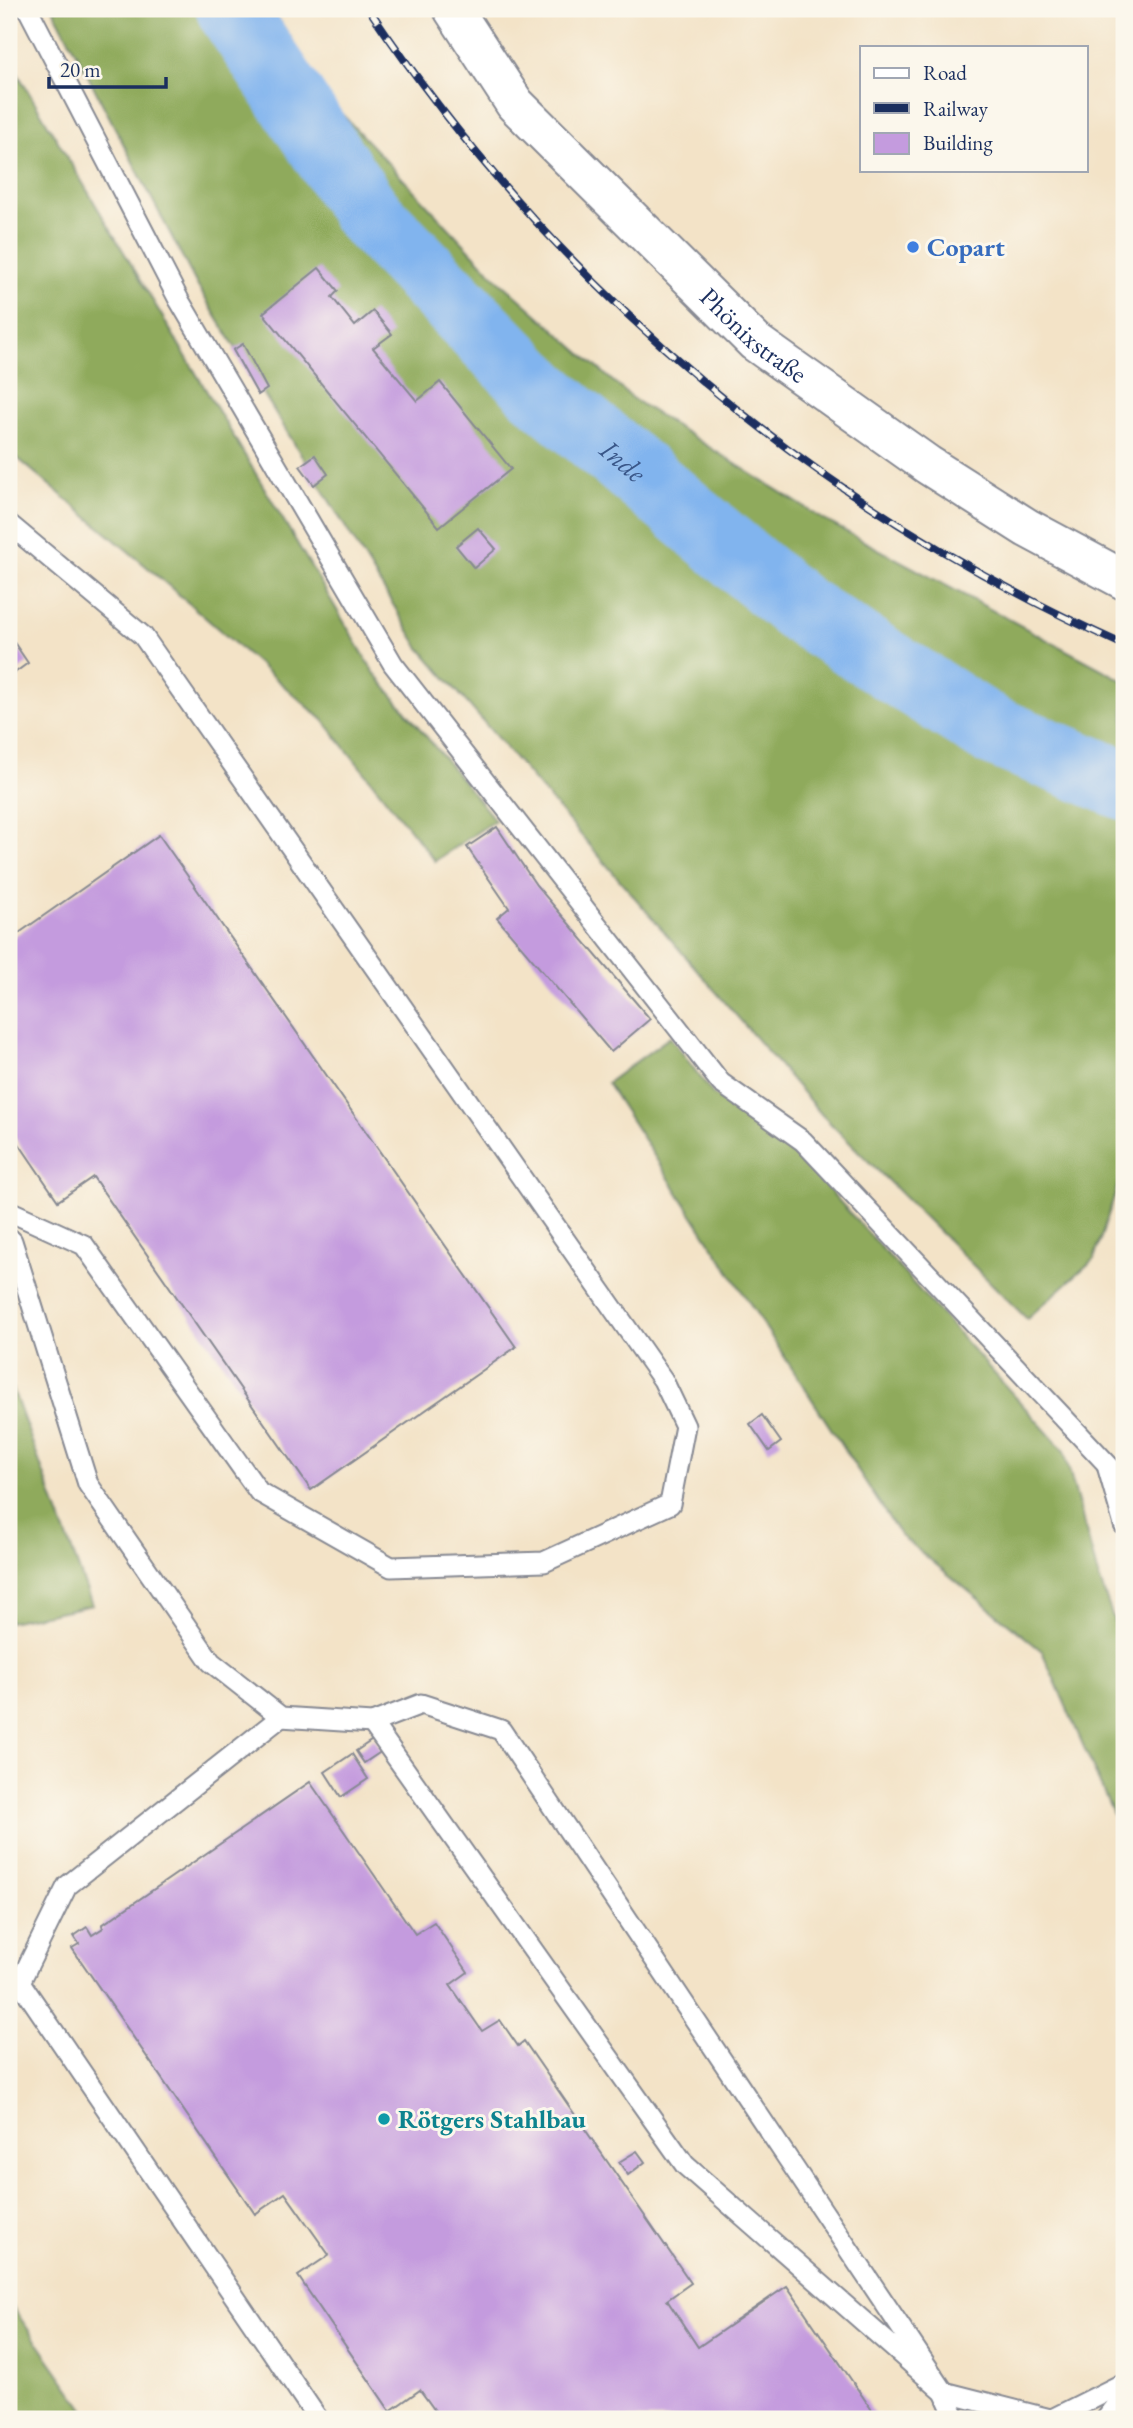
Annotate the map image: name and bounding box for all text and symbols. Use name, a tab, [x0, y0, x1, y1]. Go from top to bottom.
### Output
scale bar	[49, 46, 166, 90]
legend	[860, 46, 1088, 172]
text: 20 m	[60, 56, 101, 83]
text: Road	[923, 59, 967, 86]
text: Railway	[923, 95, 989, 122]
text: Building	[923, 129, 993, 156]
place label: Copart	[927, 230, 1005, 264]
marker: Copart	[905, 239, 921, 255]
street label: Phönixstraße	[693, 280, 814, 391]
water label: Inde	[592, 431, 654, 491]
place label: Rötgers Stahlbau	[398, 2102, 587, 2136]
marker: Rötgers Stahlbau	[376, 2111, 392, 2127]

